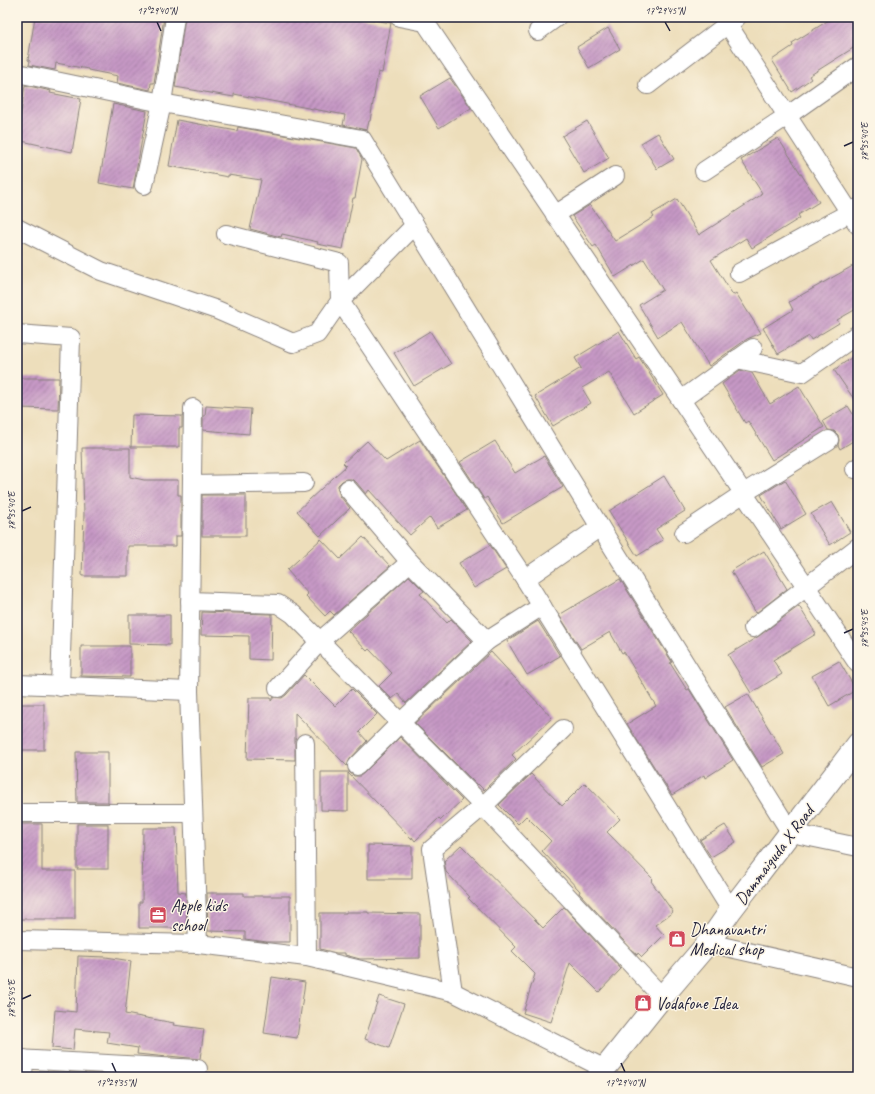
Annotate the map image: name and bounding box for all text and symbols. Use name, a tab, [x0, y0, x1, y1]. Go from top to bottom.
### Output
text: 17°29'40"N	[137, 4, 179, 17]
text: 17°29'45"N	[645, 4, 687, 17]
text: 78°35'40"E	[858, 121, 871, 161]
text: 78°35'40"E	[5, 490, 18, 530]
text: 78°35'45"E	[858, 608, 871, 648]
street label: Dammaiguda X Road	[730, 800, 820, 909]
place label: Apple kids school	[171, 895, 229, 936]
office icon: Apple kids school	[148, 905, 168, 925]
place label: Dhanavantri Medical shop	[690, 919, 767, 960]
shop icon: Dhanavantri Medical shop	[667, 929, 687, 949]
text: 78°35'45"E	[5, 978, 18, 1018]
shop icon: Vodafone Idea	[633, 993, 653, 1013]
place label: Vodafone Idea	[656, 993, 739, 1014]
text: 17°29'35"N	[96, 1076, 138, 1089]
text: 17°29'40"N	[605, 1076, 647, 1089]

